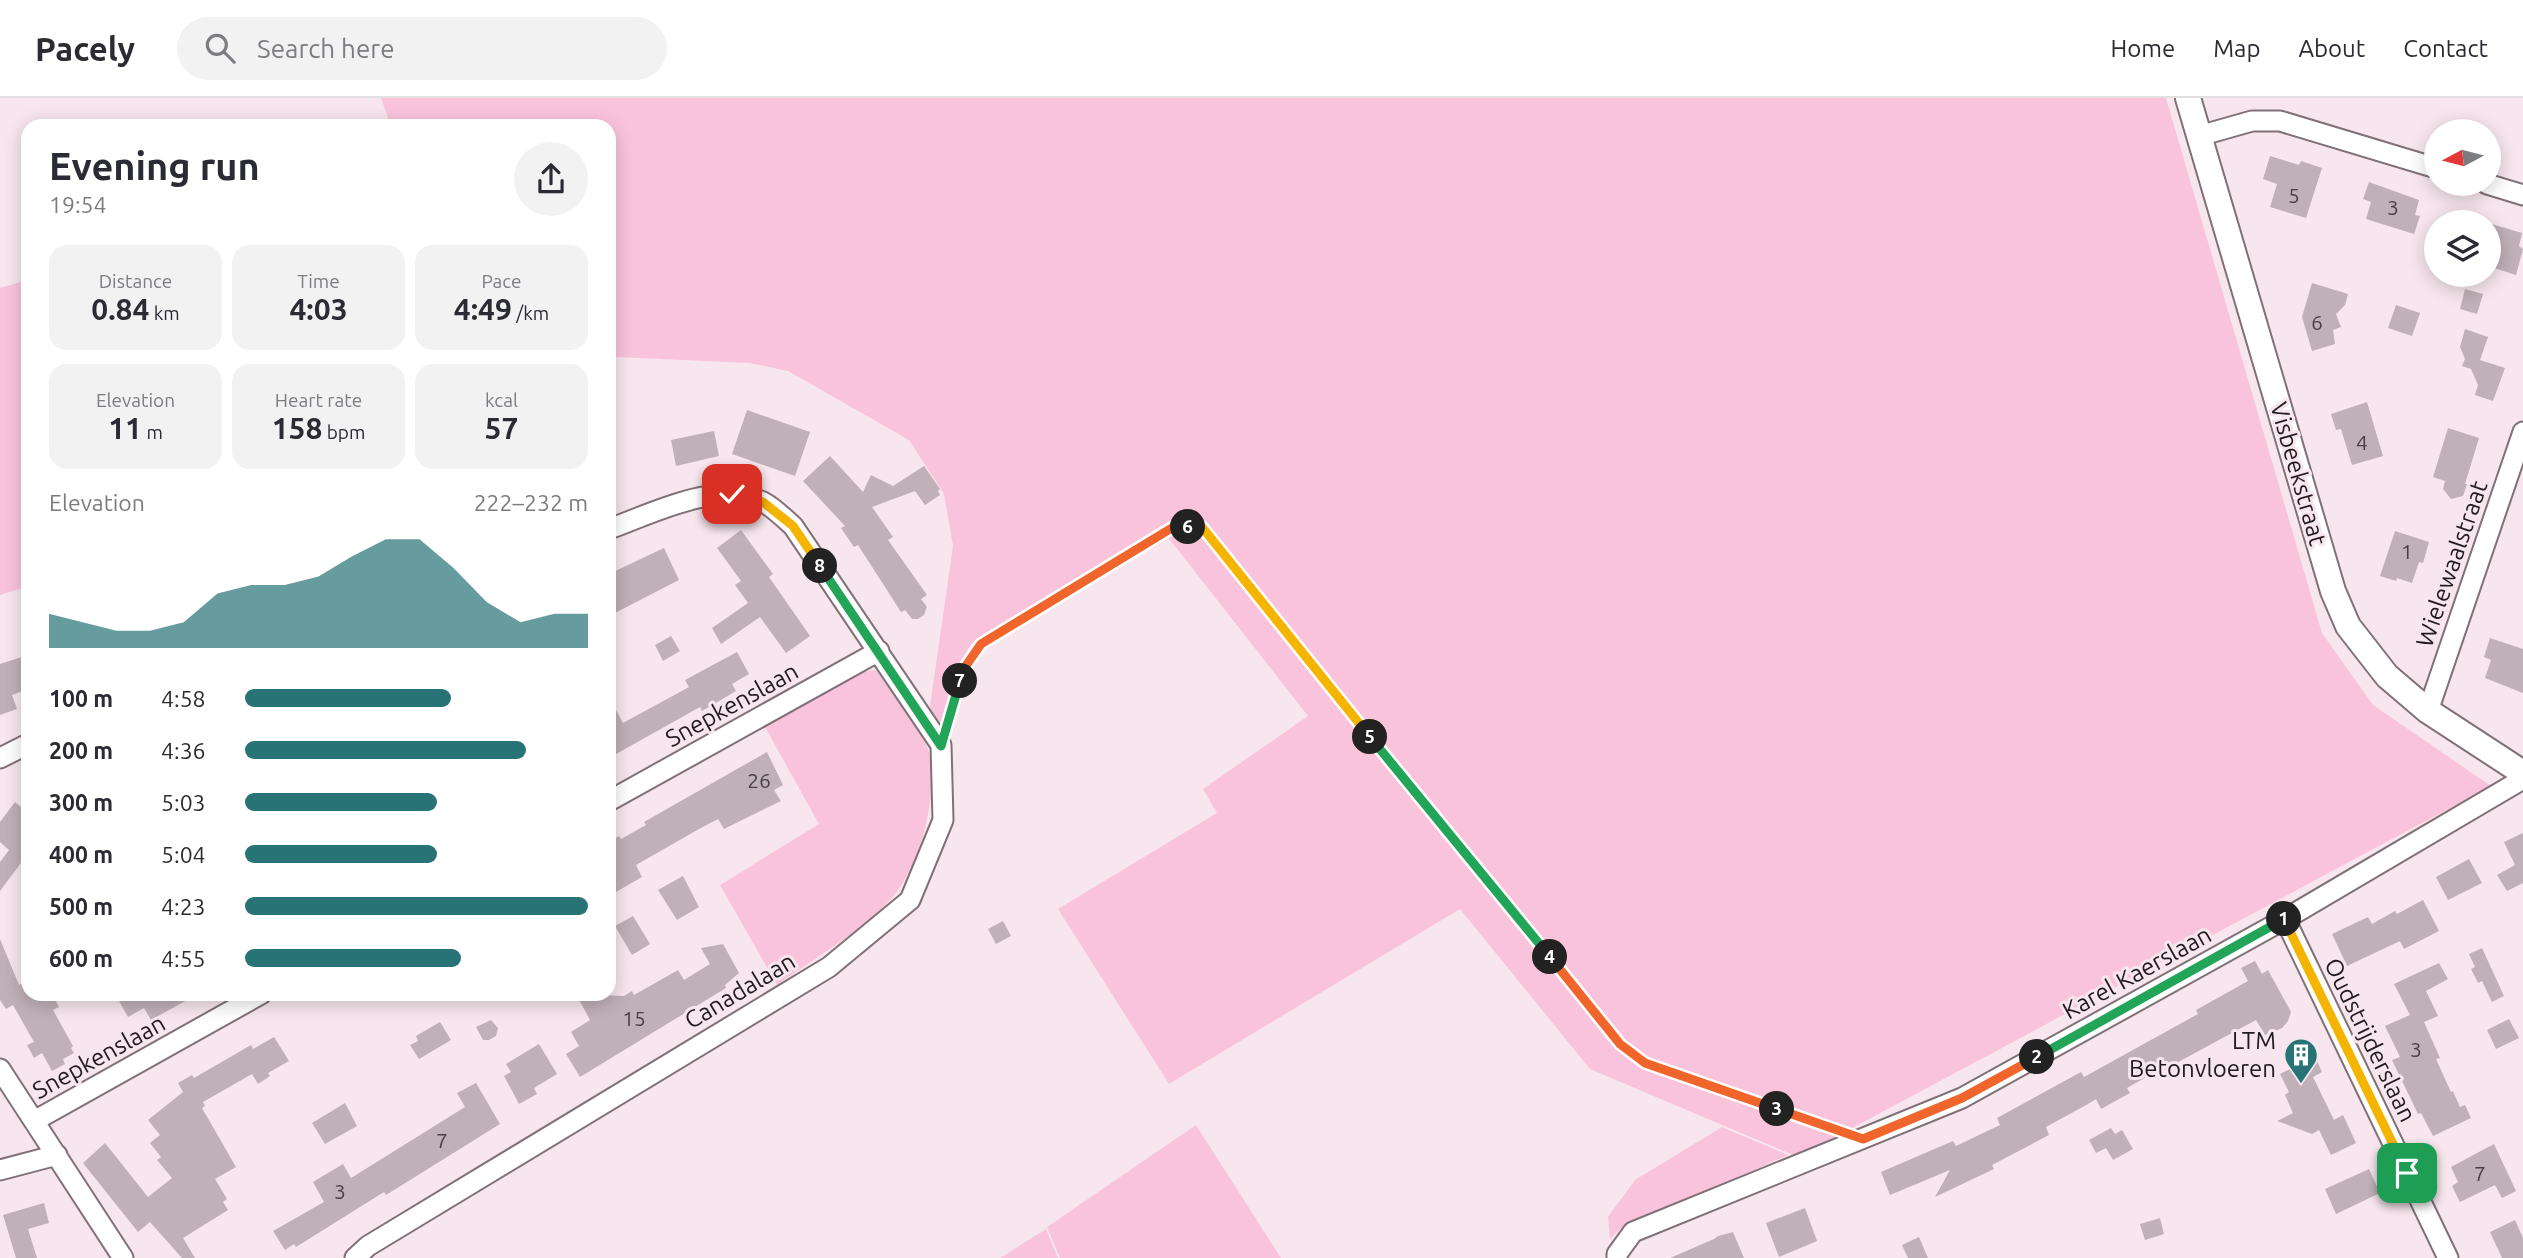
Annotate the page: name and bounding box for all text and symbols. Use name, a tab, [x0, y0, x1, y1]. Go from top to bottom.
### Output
search box	[177, 17, 667, 80]
icon: search	[201, 29, 239, 67]
text: Pacely	[35, 30, 135, 67]
text: Search here	[257, 34, 395, 63]
text: Home	[2110, 35, 2175, 62]
text: Map	[2213, 35, 2260, 62]
text: About	[2298, 35, 2365, 62]
text: Contact	[2403, 35, 2488, 62]
north arrow	[2424, 119, 2501, 196]
map controls	[2424, 119, 2501, 287]
button: share	[514, 142, 588, 216]
text: Evening run	[49, 145, 260, 187]
house number: 5	[2288, 183, 2300, 207]
text: 19:54	[49, 192, 107, 217]
house number: 3	[2387, 195, 2399, 219]
button: layers	[2424, 210, 2501, 287]
text: Distance	[99, 270, 172, 292]
text: Time	[297, 270, 340, 292]
text: Pace	[481, 270, 522, 292]
text: 0.84	[91, 292, 149, 326]
text: 4:03	[289, 292, 348, 326]
text: 4:49	[454, 292, 512, 326]
text: km	[149, 302, 180, 324]
text: /km	[512, 302, 549, 324]
house number: 6	[2311, 310, 2323, 334]
text: Elevation	[96, 389, 175, 411]
text: Heart rate	[275, 389, 362, 411]
text: kcal	[485, 389, 518, 411]
street label: Visbeekstraat	[2265, 399, 2332, 549]
text: 11	[108, 411, 142, 445]
text: 158	[272, 411, 322, 445]
text: 57	[485, 411, 518, 445]
text: m	[142, 421, 163, 443]
text: bpm	[322, 421, 365, 443]
house number: 4	[2356, 430, 2368, 454]
pin	[702, 464, 762, 524]
icon: check	[713, 475, 751, 513]
street label: Wielewaalstraat	[2410, 477, 2493, 650]
text: Elevation	[49, 490, 145, 515]
text: 222–232 m	[474, 490, 588, 515]
pin: 6	[1170, 510, 1206, 544]
text: 6	[1182, 515, 1193, 537]
house number: 1	[2401, 539, 2413, 563]
pin: 8	[802, 548, 838, 584]
text: 8	[814, 554, 825, 576]
street label: Snepkenslaan	[661, 657, 803, 752]
pin: 7	[942, 664, 978, 698]
text: 7	[954, 669, 965, 691]
text: 100 m	[49, 686, 113, 711]
text: 4:58	[161, 686, 206, 711]
pin: 5	[1352, 720, 1388, 754]
text: 5	[1364, 725, 1375, 747]
text: 200 m	[49, 738, 113, 763]
text: 4:36	[161, 738, 206, 763]
house number: 26	[747, 768, 771, 792]
text: 300 m	[49, 790, 113, 815]
text: 5:03	[161, 790, 206, 815]
text: 400 m	[49, 842, 113, 867]
text: 5:04	[161, 842, 206, 867]
text: 500 m	[49, 894, 113, 919]
text: 4:23	[161, 894, 206, 919]
pin: 1	[2266, 902, 2302, 936]
text: 1	[2278, 907, 2289, 929]
street label: Karel Kaerslaan	[2058, 921, 2216, 1024]
pin: 4	[1532, 940, 1568, 974]
text: 4	[1544, 945, 1555, 967]
text: 600 m	[49, 946, 113, 971]
text: 4:55	[161, 946, 206, 971]
street label: Canadalaan	[680, 947, 800, 1034]
street label: Oudstrijderslaan	[2319, 954, 2422, 1126]
house number: 15	[622, 1006, 646, 1030]
street label: Snepkenslaan	[28, 1009, 170, 1104]
place label: LTM Betonvloeren	[2129, 1027, 2276, 1082]
building icon: LTM Betonvloeren	[2282, 1036, 2320, 1085]
house number: 3	[2410, 1037, 2422, 1061]
pin: 2	[2020, 1040, 2054, 1074]
text: 2	[2031, 1045, 2042, 1067]
pin: 3	[1760, 1091, 1795, 1126]
text: 3	[1771, 1097, 1782, 1119]
house number: 7	[436, 1128, 448, 1152]
pin	[2377, 1143, 2437, 1203]
icon: arrive	[2388, 1154, 2426, 1192]
house number: 7	[2474, 1161, 2486, 1185]
house number: 3	[334, 1179, 346, 1203]

